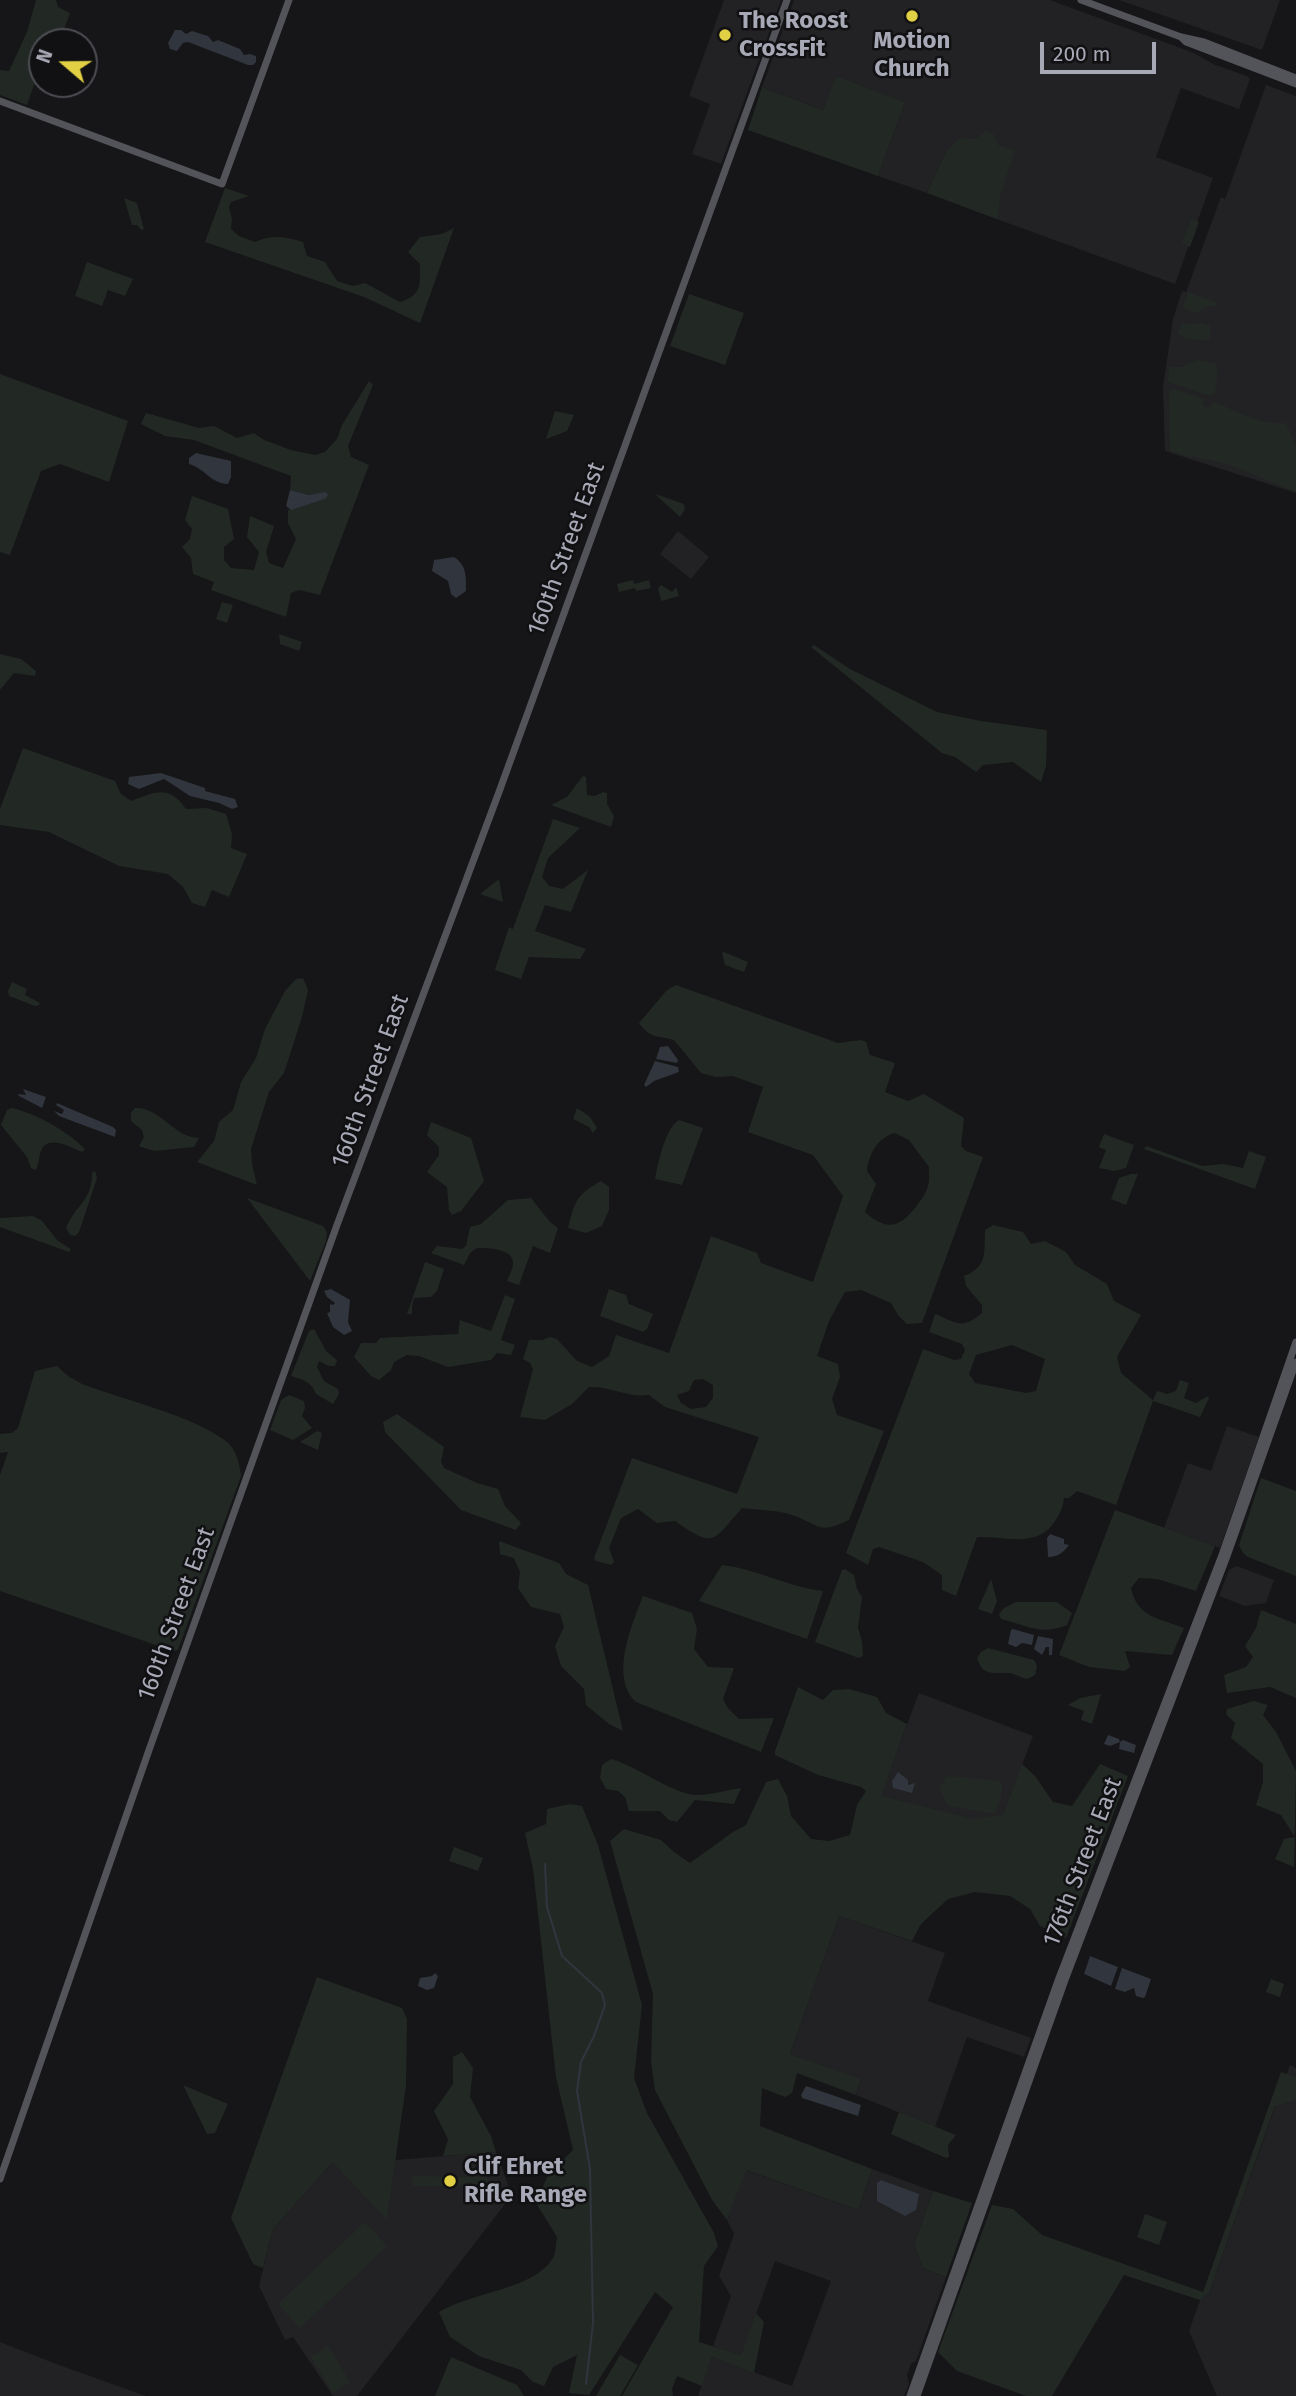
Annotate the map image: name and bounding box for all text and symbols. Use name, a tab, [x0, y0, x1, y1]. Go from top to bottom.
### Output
place label: The Roost CrossFit	[739, 7, 848, 63]
marker: Motion Church	[904, 8, 920, 24]
marker: The Roost CrossFit	[717, 27, 733, 43]
place label: Motion Church	[874, 27, 950, 83]
north arrow	[28, 28, 98, 98]
scale bar	[1044, 28, 1160, 72]
text: 200 m	[1053, 41, 1110, 67]
text: N	[32, 46, 58, 66]
street label: 160th Street East	[522, 458, 612, 640]
street label: 160th Street East	[326, 990, 416, 1172]
street label: 160th Street East	[132, 1523, 222, 1705]
street label: 176th Street East	[1037, 1773, 1129, 1951]
place label: Clif Ehret Rifle Range	[464, 2153, 587, 2209]
marker: Clif Ehret Rifle Range	[442, 2173, 458, 2189]

